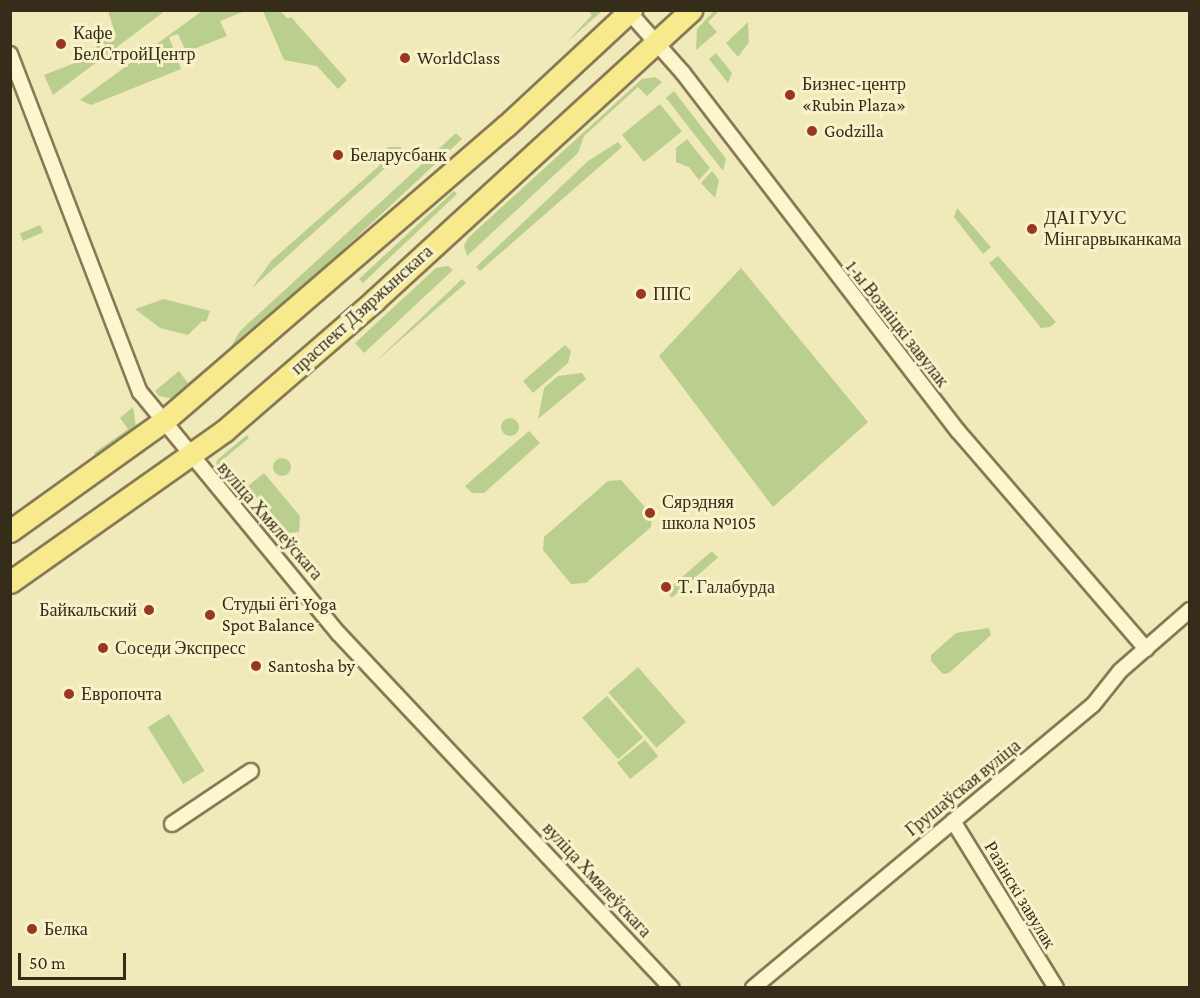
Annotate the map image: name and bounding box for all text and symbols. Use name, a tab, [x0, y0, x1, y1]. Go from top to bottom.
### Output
place label: Кафе БелСтройЦентр	[73, 23, 196, 66]
marker: Кафе БелСтройЦентр	[54, 37, 68, 51]
place label: WorldClass	[417, 47, 500, 69]
marker: WorldClass	[398, 51, 412, 65]
place label: Бизнес-центр «Rubin Plaza»	[802, 74, 906, 116]
marker: Бизнес-центр «Rubin Plaza»	[783, 88, 797, 102]
place label: Godzilla	[824, 120, 884, 142]
marker: Godzilla	[805, 124, 819, 138]
place label: Беларусбанк	[350, 144, 447, 166]
marker: Беларусбанк	[331, 148, 345, 162]
place label: ДАІ ГУУС Мінгарвыканкама	[1044, 208, 1181, 250]
marker: ДАІ ГУУС Мінгарвыканкама	[1025, 222, 1039, 236]
street label: праспект Дзяржынскага	[287, 241, 437, 379]
street label: 1-ы Возніцкі завулак	[841, 257, 953, 391]
place label: ППС	[653, 283, 691, 305]
marker: ППС	[634, 287, 648, 301]
street label: вуліца Хмялеўскага	[213, 457, 327, 585]
place label: Сярэдняя школа №105	[662, 492, 756, 534]
marker: Сярэдняя школа №105	[643, 506, 657, 520]
place label: Т. Галабурда	[678, 576, 775, 598]
marker: Т. Галабурда	[659, 580, 673, 594]
place label: Студыі ёгі Yoga Spot Balance	[222, 594, 337, 636]
place label: Байкальский	[39, 599, 137, 621]
marker: Байкальский	[142, 603, 156, 617]
marker: Студыі ёгі Yoga Spot Balance	[203, 608, 217, 622]
place label: Соседи Экспресс	[115, 637, 246, 659]
marker: Соседи Экспресс	[96, 641, 110, 655]
place label: Santosha by	[268, 655, 355, 677]
marker: Santosha by	[249, 659, 263, 673]
place label: Европочта	[81, 683, 162, 705]
marker: Европочта	[62, 687, 76, 701]
street label: Грушаўская вуліца	[901, 735, 1025, 841]
street label: вуліца Хмялеўскага	[538, 818, 656, 942]
street label: Разінскі завулак	[979, 837, 1061, 953]
place label: Белка	[44, 918, 88, 940]
marker: Белка	[25, 922, 39, 936]
scale bar	[21, 941, 129, 979]
text: 50 m	[29, 953, 66, 973]

